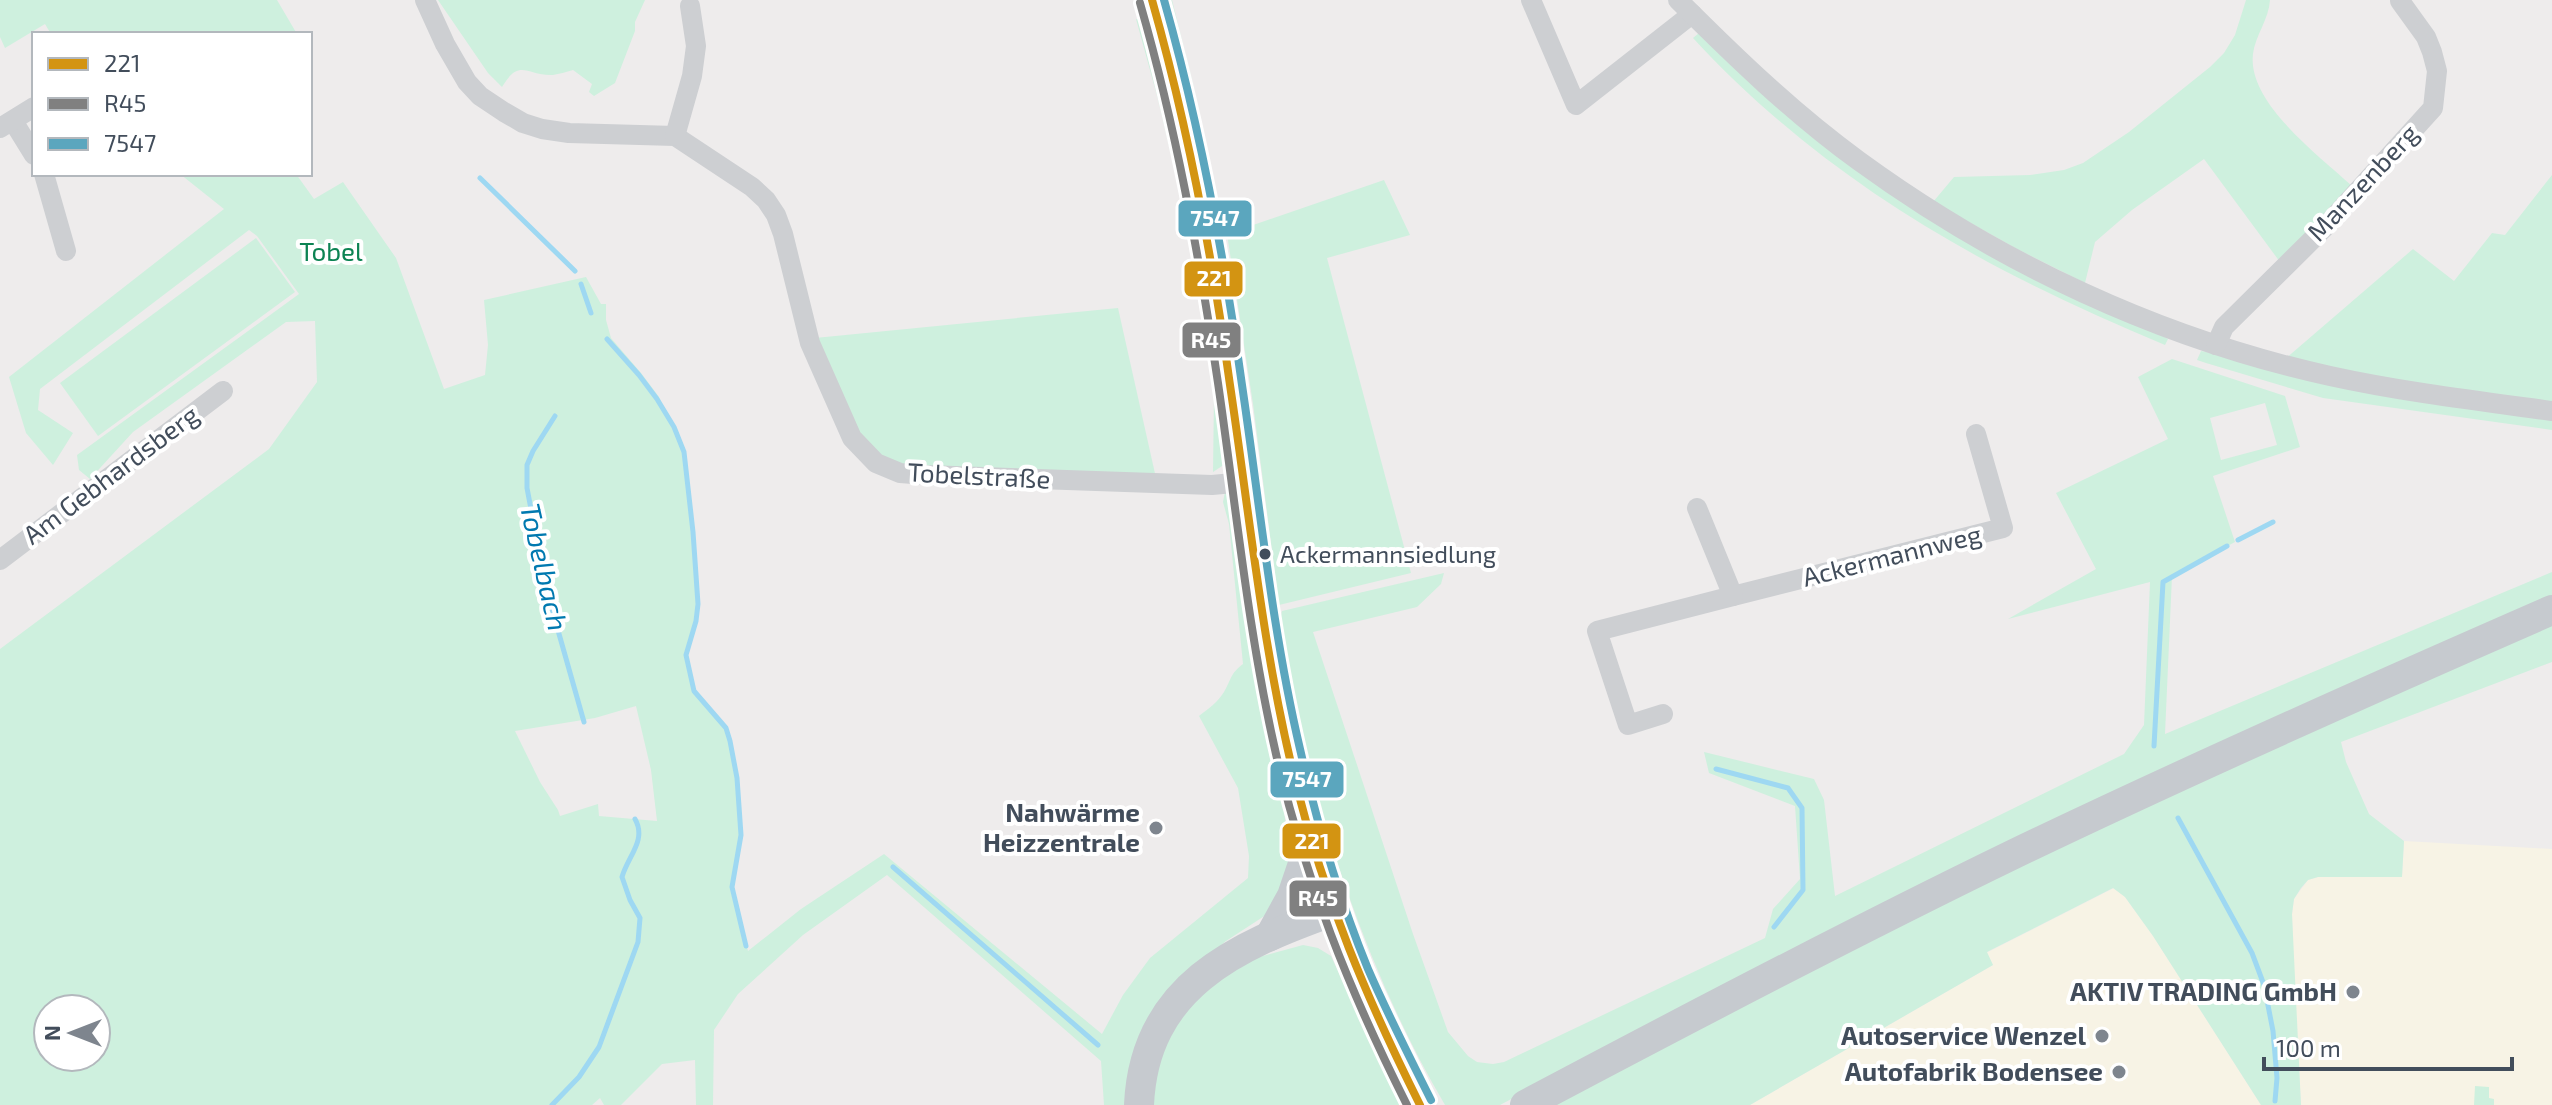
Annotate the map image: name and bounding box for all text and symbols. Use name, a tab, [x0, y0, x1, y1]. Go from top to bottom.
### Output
legend	[32, 32, 312, 176]
text: 221	[104, 48, 141, 77]
text: R45	[104, 88, 146, 117]
street label: Manzenberg	[2300, 117, 2424, 247]
text: 7547	[104, 128, 156, 157]
line badge: 7547	[1177, 199, 1253, 238]
text: 7547	[1190, 204, 1240, 230]
park label: Tobel	[299, 235, 363, 266]
line badge: 221	[1183, 260, 1244, 298]
text: 221	[1196, 264, 1232, 290]
line badge: R45	[1181, 321, 1242, 359]
text: R45	[1191, 326, 1231, 352]
street label: Am Gebhardsberg	[16, 398, 204, 550]
street label: Tobelstraße	[907, 455, 1051, 494]
water label: Tobelbach	[514, 500, 576, 634]
street label: Ackermannweg	[1799, 517, 1984, 592]
place label: Ackermannsiedlung	[1280, 539, 1496, 568]
marker: Ackermannsiedlung	[1257, 546, 1273, 562]
line badge: 7547	[1269, 760, 1345, 799]
text: 7547	[1282, 765, 1332, 791]
place label: Nahwärme Heizzentrale	[983, 796, 1140, 857]
marker: Nahwärme Heizzentrale	[1147, 819, 1165, 837]
line badge: 221	[1281, 822, 1342, 860]
text: 221	[1294, 827, 1330, 853]
line badge: R45	[1288, 879, 1348, 918]
text: R45	[1298, 884, 1338, 910]
place label: AKTIV TRADING GmbH	[2070, 975, 2337, 1006]
marker: AKTIV TRADING GmbH	[2344, 983, 2362, 1001]
north arrow	[32, 993, 112, 1073]
place label: Autoservice Wenzel	[1841, 1019, 2086, 1050]
scale bar	[2264, 1021, 2512, 1071]
text: N	[38, 1025, 64, 1041]
marker: Autoservice Wenzel	[2093, 1027, 2111, 1045]
text: 100 m	[2276, 1033, 2341, 1062]
place label: Autofabrik Bodensee	[1845, 1055, 2103, 1086]
marker: Autofabrik Bodensee	[2110, 1063, 2128, 1081]

